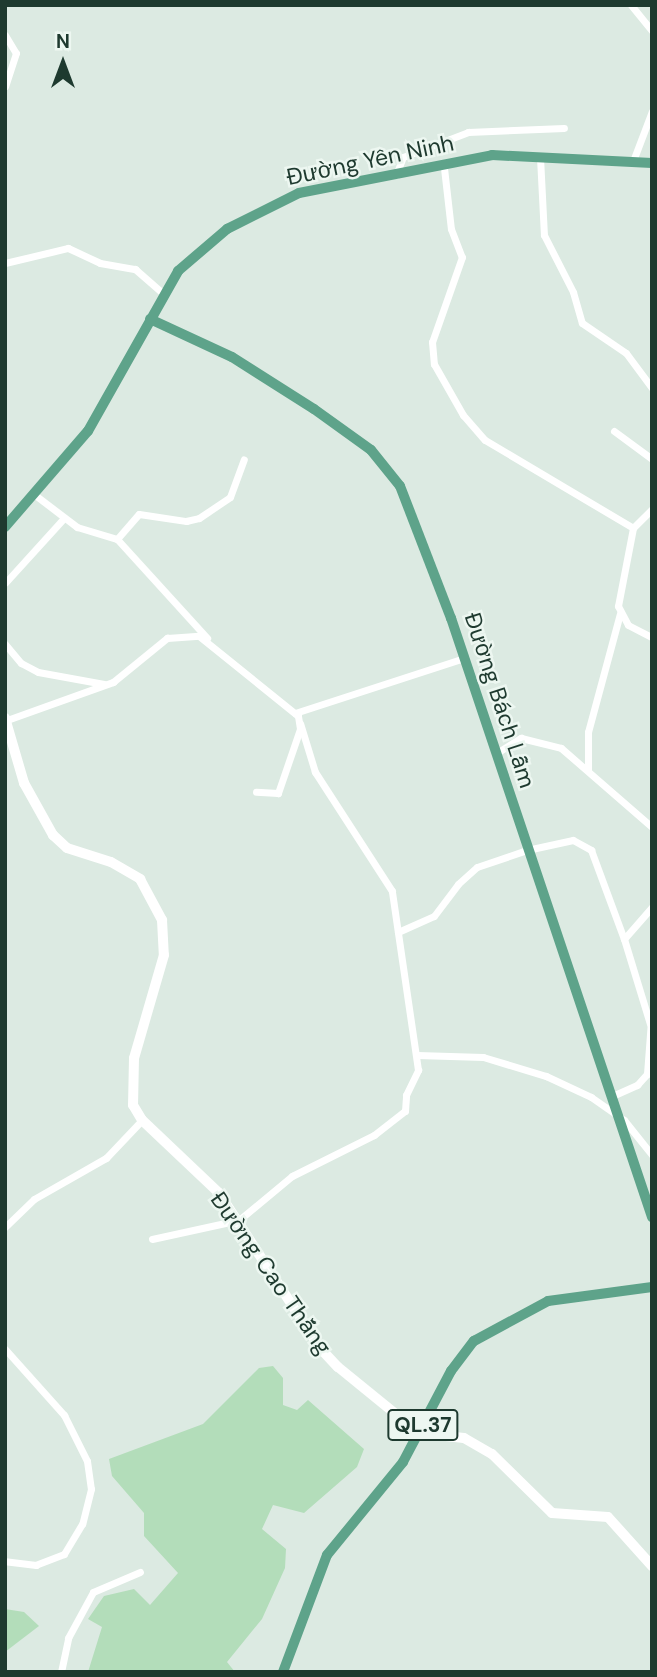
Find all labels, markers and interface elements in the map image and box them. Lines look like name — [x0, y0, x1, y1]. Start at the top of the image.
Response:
north arrow — [28, 28, 98, 98]
text: N — [56, 29, 70, 54]
street label: Đường Yên Ninh — [284, 129, 456, 191]
street label: Đường Bách Lẫm — [459, 609, 541, 791]
street label: Đường Cao Thắng — [205, 1186, 337, 1360]
road number: QL.37 — [386, 1408, 460, 1442]

